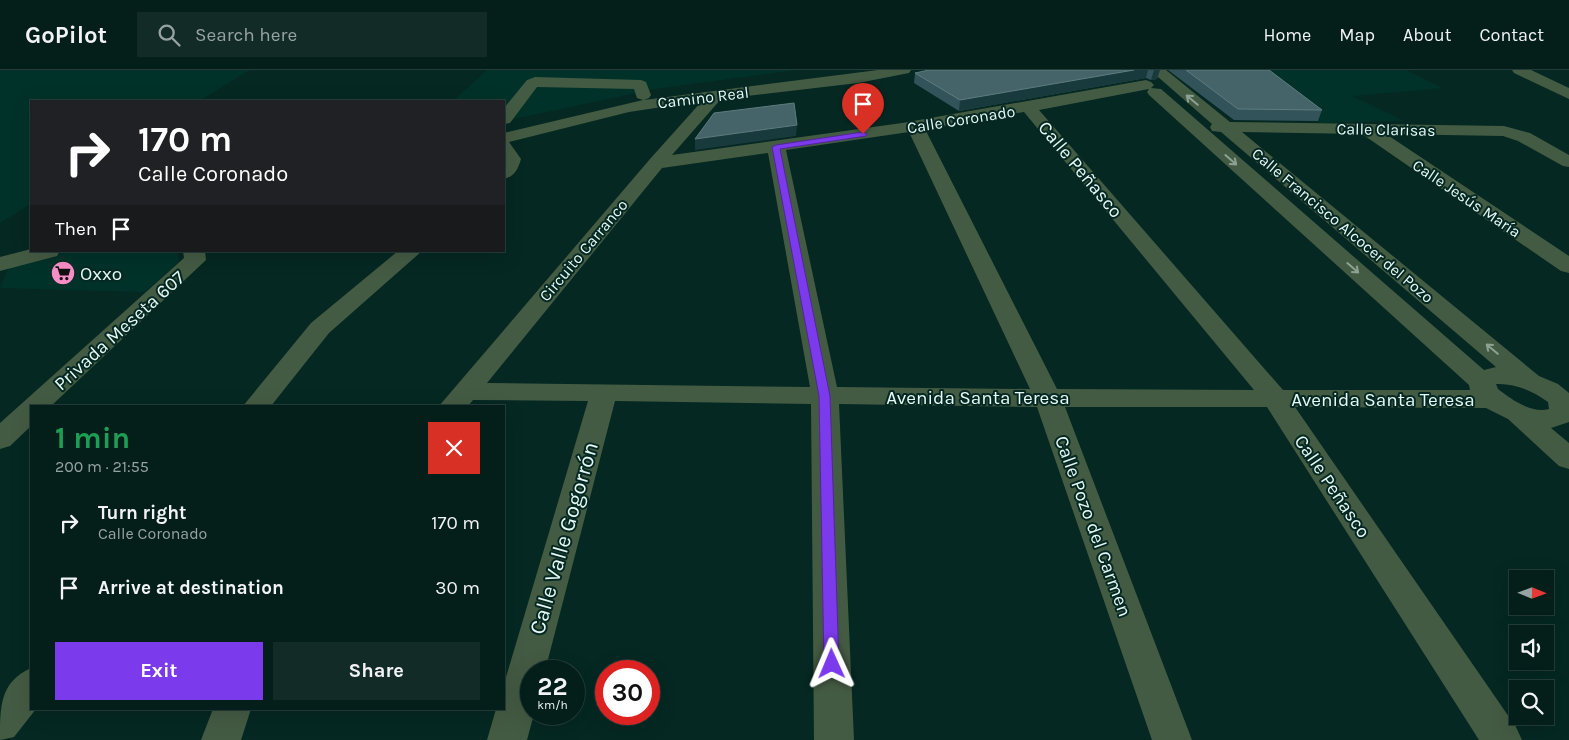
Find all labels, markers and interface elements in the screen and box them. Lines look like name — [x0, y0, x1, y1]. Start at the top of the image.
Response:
search box — [137, 12, 487, 57]
text: GoPilot — [25, 21, 107, 49]
icon: search — [155, 21, 183, 49]
text: Search here — [195, 24, 297, 46]
text: Home — [1263, 24, 1311, 46]
text: Map — [1339, 24, 1375, 46]
text: About — [1403, 24, 1452, 46]
text: Contact — [1480, 24, 1544, 46]
street label: Camino Real — [656, 82, 750, 113]
pin — [842, 83, 884, 134]
icon: arrive — [849, 90, 877, 118]
one-way arrow — [1186, 94, 1199, 105]
street label: Calle Coronado — [906, 102, 1017, 137]
street label: Calle Peñasco — [1033, 117, 1127, 222]
text: 170 m — [138, 119, 232, 160]
street label: Calle Clarisas — [1336, 119, 1436, 140]
icon: right — [55, 120, 120, 185]
street label: Calle Francisco Alcocer del Pozo — [1248, 144, 1437, 307]
one-way arrow — [1225, 154, 1238, 166]
street label: Calle Jesús María — [1409, 155, 1524, 242]
text: Calle Coronado — [138, 161, 288, 187]
street label: Circuito Carranco — [535, 195, 632, 305]
icon: arrive — [107, 215, 135, 243]
text: Then — [55, 218, 97, 240]
supermarket icon: Oxxo — [50, 260, 76, 286]
one-way arrow — [1346, 262, 1359, 273]
place label: Oxxo — [80, 263, 122, 285]
street label: Privada Meseta 607 — [50, 266, 190, 395]
one-way arrow — [1486, 344, 1499, 355]
street label: Avenida Santa Teresa — [886, 387, 1070, 409]
street label: Avenida Santa Teresa — [1291, 389, 1475, 411]
text: 1 min — [55, 420, 130, 456]
button: close — [428, 422, 480, 474]
street label: Calle Peñasco — [1290, 431, 1375, 542]
street label: Calle Pozo del Carmen — [1050, 433, 1136, 620]
street label: Calle Valle Gogorrón — [524, 439, 604, 637]
text: 200 m · 21:55 — [55, 457, 149, 476]
text: Turn right — [98, 502, 187, 524]
icon: right — [55, 509, 83, 537]
text: 170 m — [431, 512, 480, 534]
text: Calle Coronado — [98, 524, 207, 543]
north arrow — [1509, 570, 1554, 615]
map controls — [1509, 570, 1554, 725]
icon: arrive — [55, 574, 83, 602]
text: Arrive at destination — [98, 577, 284, 599]
text: 30 m — [435, 577, 480, 599]
button: sound — [1509, 625, 1554, 670]
position arrow — [805, 637, 857, 689]
button: Exit — [55, 642, 263, 700]
button: Share — [273, 642, 480, 700]
speed limit sign: 30 — [595, 660, 660, 725]
text: 22 — [537, 672, 568, 701]
button: search — [1509, 680, 1554, 725]
text: km/h — [537, 698, 568, 712]

